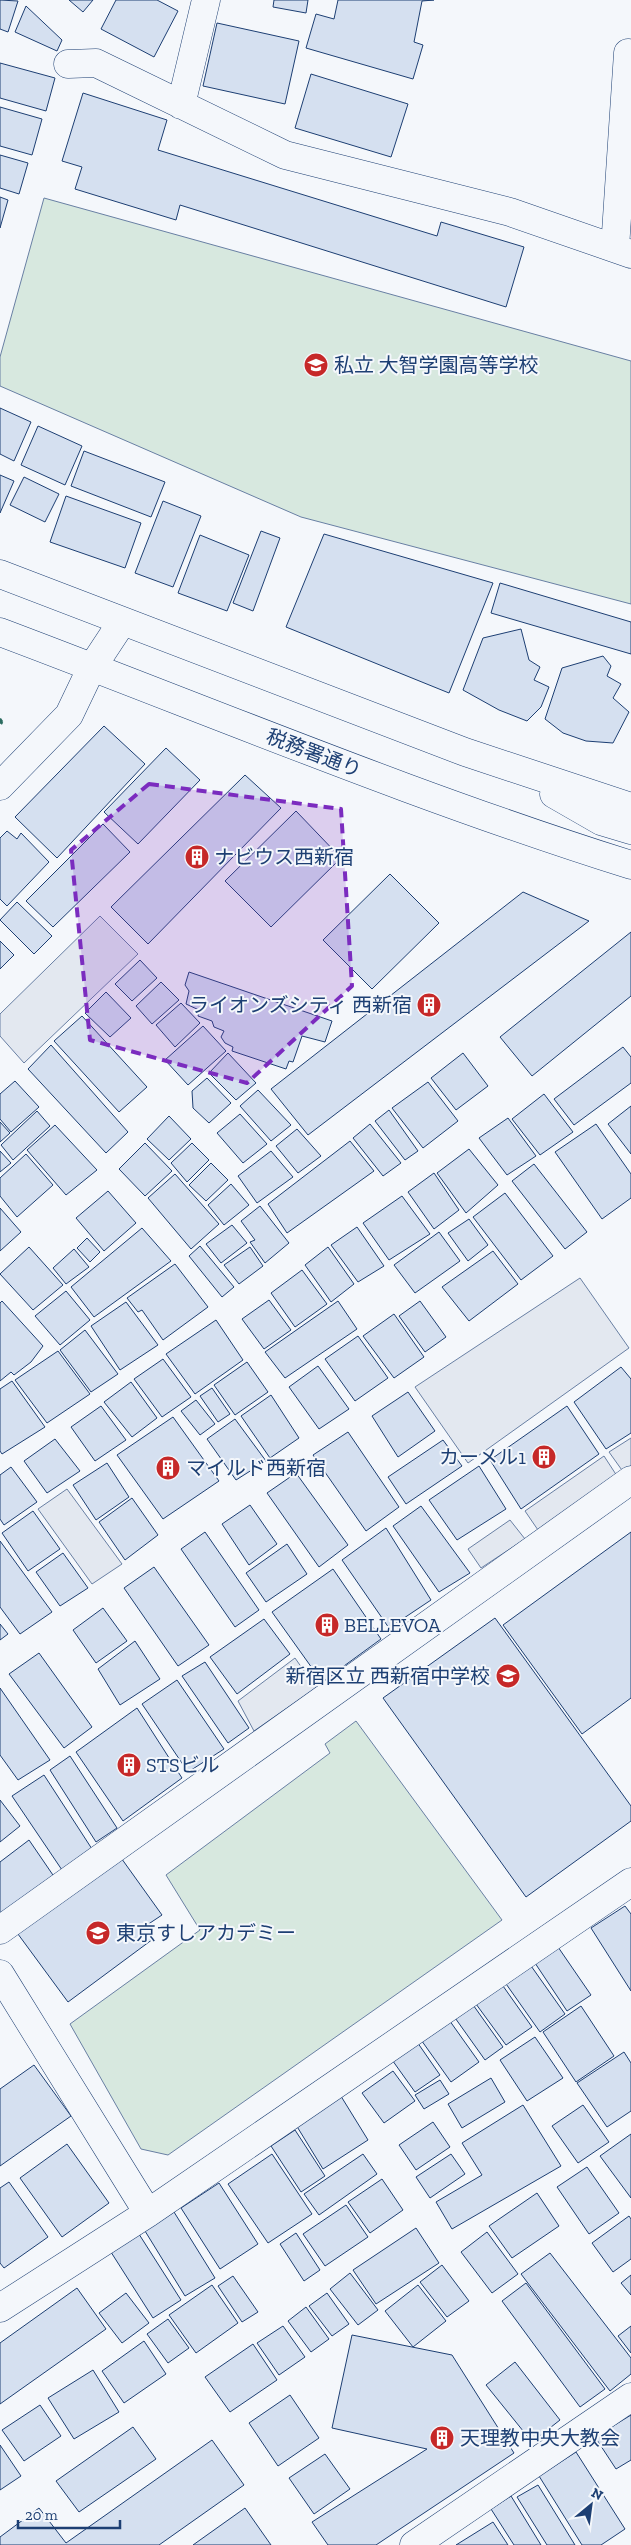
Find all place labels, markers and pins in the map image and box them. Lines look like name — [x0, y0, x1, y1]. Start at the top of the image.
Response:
school or university icon: 私立 大智学園高等学校 — [303, 352, 329, 378]
place label: 私立 大智学園高等学校 — [334, 353, 539, 377]
building icon: ナビウス西新宿 — [184, 844, 210, 870]
place label: ナビウス西新宿 — [214, 845, 354, 869]
building icon: ライオンズシティ 西新宿 — [416, 992, 442, 1018]
place label: ライオンズシティ 西新宿 — [189, 993, 412, 1017]
building icon: カーメル1 — [531, 1444, 557, 1470]
place label: カーメル1 — [439, 1445, 526, 1469]
building icon: マイルド西新宿 — [155, 1455, 181, 1481]
place label: マイルド西新宿 — [186, 1456, 326, 1480]
building icon: BELLEVOA — [314, 1612, 340, 1638]
place label: BELLEVOA — [344, 1613, 442, 1637]
school or university icon: 新宿区立 西新宿中学校 — [495, 1663, 521, 1689]
place label: 新宿区立 西新宿中学校 — [285, 1664, 490, 1688]
building icon: STSビル — [116, 1752, 142, 1778]
place label: STSビル — [146, 1753, 220, 1777]
school or university icon: 東京すしアカデミー — [85, 1920, 111, 1946]
place label: 東京すしアカデミー — [116, 1921, 296, 1945]
building icon: 天理教中央大教会 — [429, 2425, 455, 2451]
place label: 天理教中央大教会 — [460, 2426, 620, 2450]

